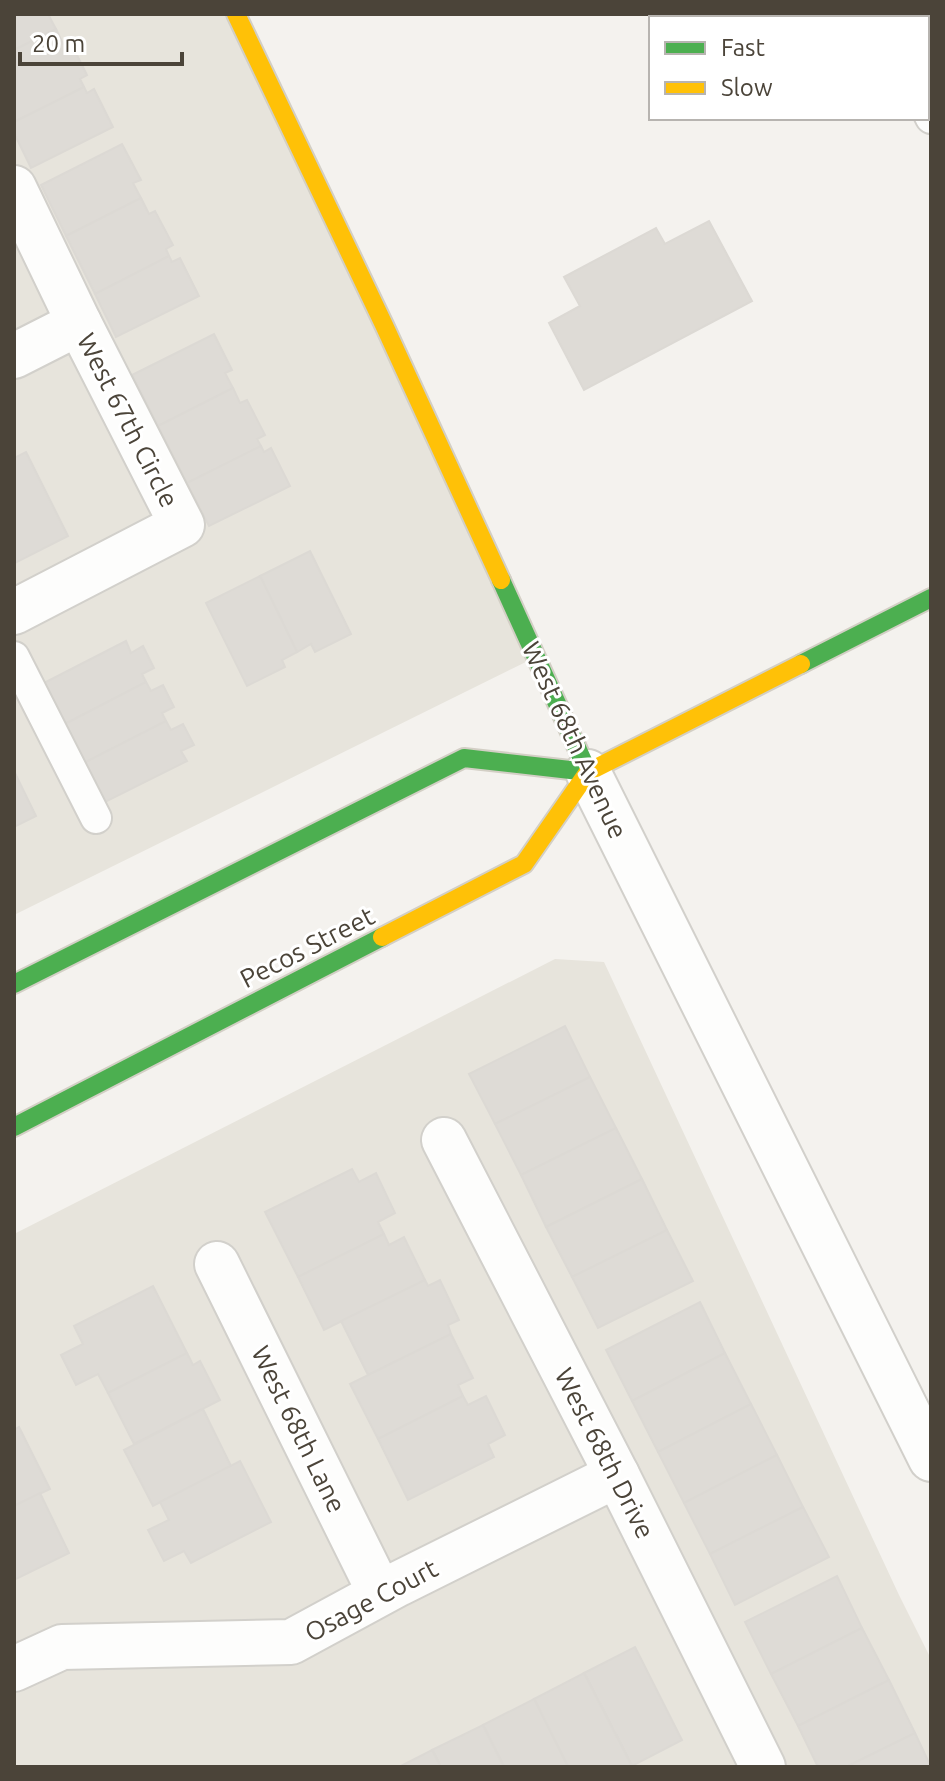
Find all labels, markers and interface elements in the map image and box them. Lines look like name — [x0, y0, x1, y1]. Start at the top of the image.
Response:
scale bar — [20, 16, 182, 66]
legend — [649, 16, 929, 120]
text: 20 m — [32, 30, 85, 57]
text: Fast — [721, 34, 765, 61]
text: Slow — [721, 74, 773, 101]
street label: West 67th Circle — [72, 328, 184, 512]
street label: West 68th Avenue — [517, 637, 633, 843]
street label: Pecos Street — [235, 901, 379, 993]
street label: West 68th Lane — [246, 1341, 352, 1517]
street label: West 68th Drive — [550, 1363, 660, 1543]
street label: Osage Court — [300, 1553, 442, 1647]

